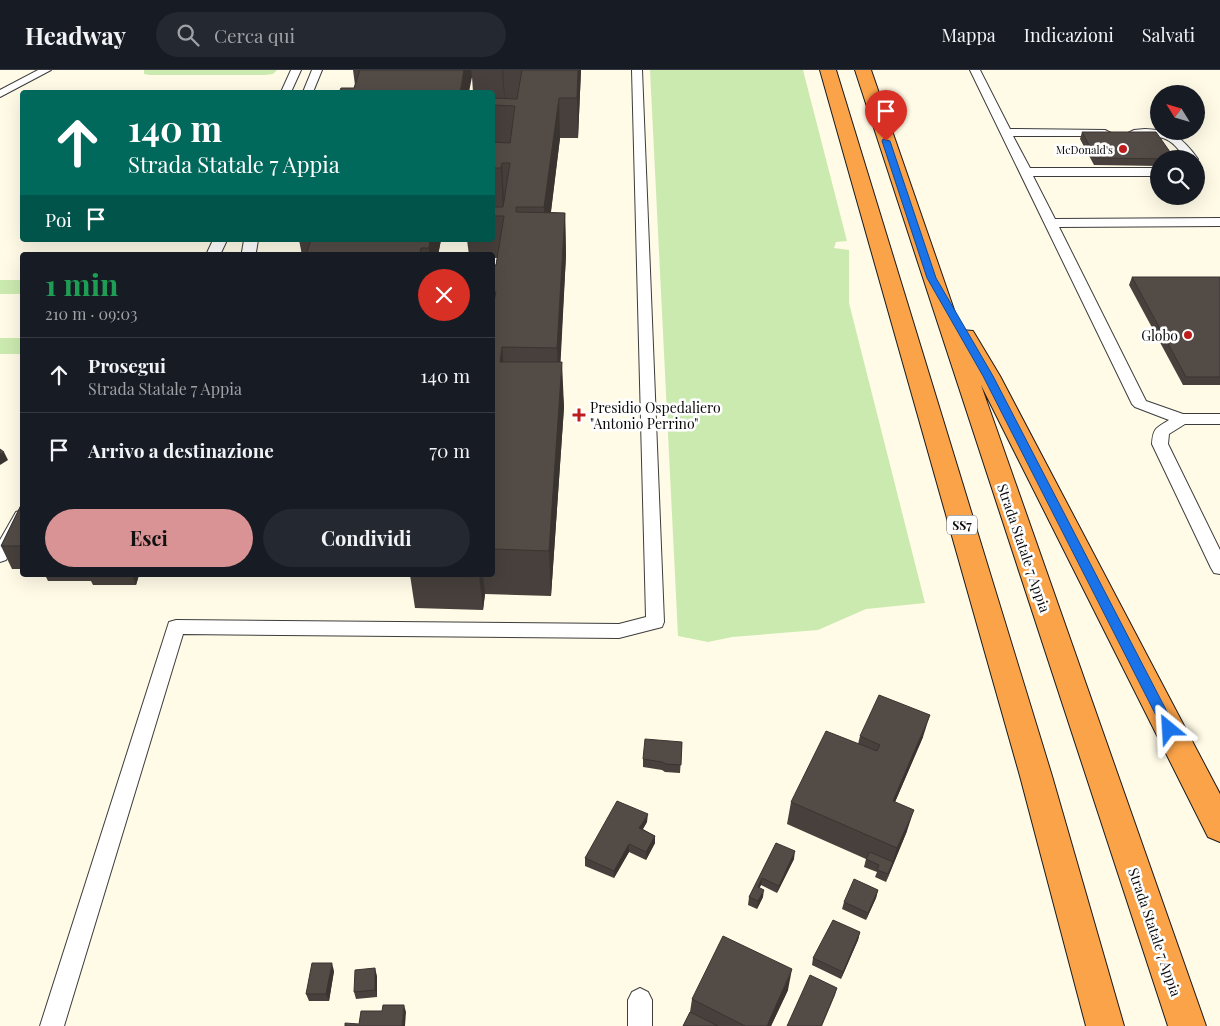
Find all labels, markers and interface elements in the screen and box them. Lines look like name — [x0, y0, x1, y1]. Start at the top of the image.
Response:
search box — [156, 12, 506, 57]
text: Headway — [25, 19, 126, 51]
icon: search — [174, 21, 202, 49]
text: Cerca qui — [214, 22, 295, 48]
text: Mappa — [941, 23, 996, 47]
text: Indicazioni — [1024, 23, 1114, 47]
text: Salvati — [1142, 23, 1195, 47]
north arrow — [1150, 85, 1205, 140]
map controls — [1150, 85, 1205, 205]
pin — [865, 90, 907, 141]
icon: arrive — [872, 97, 900, 125]
text: 140 m — [128, 104, 222, 151]
icon: ahead — [45, 110, 110, 175]
place label: McDonald's — [1056, 142, 1113, 157]
marker: McDonald's — [1117, 143, 1129, 155]
text: Strada Statale 7 Appia — [128, 149, 340, 179]
button: search — [1150, 150, 1205, 205]
icon: arrive — [82, 205, 110, 233]
text: Poi — [45, 206, 72, 232]
text: 1 min — [45, 264, 119, 304]
button: close — [418, 269, 470, 321]
text: 210 m · 09:03 — [45, 303, 137, 324]
place label: Globo — [1141, 326, 1178, 345]
marker: Globo — [1182, 329, 1194, 341]
text: Prosegui — [88, 352, 166, 378]
icon: ahead — [45, 361, 73, 389]
text: 140 m — [421, 362, 470, 388]
text: Strada Statale 7 Appia — [88, 378, 242, 399]
place label: Presidio Ospedaliero "Antonio Perrino" — [590, 398, 721, 433]
marker: Presidio Ospedaliero "Antonio Perrino" — [572, 408, 586, 422]
icon: arrive — [45, 436, 73, 464]
text: Arrivo a destinazione — [88, 437, 274, 463]
text: 70 m — [429, 437, 470, 463]
street label: Strada Statale 7 Appia — [993, 481, 1055, 615]
button: Esci — [45, 509, 253, 567]
button: Condividi — [263, 509, 470, 567]
road number: SS7 — [947, 516, 977, 534]
position arrow — [1142, 702, 1194, 754]
street label: Strada Statale 7 Appia — [1124, 865, 1186, 999]

